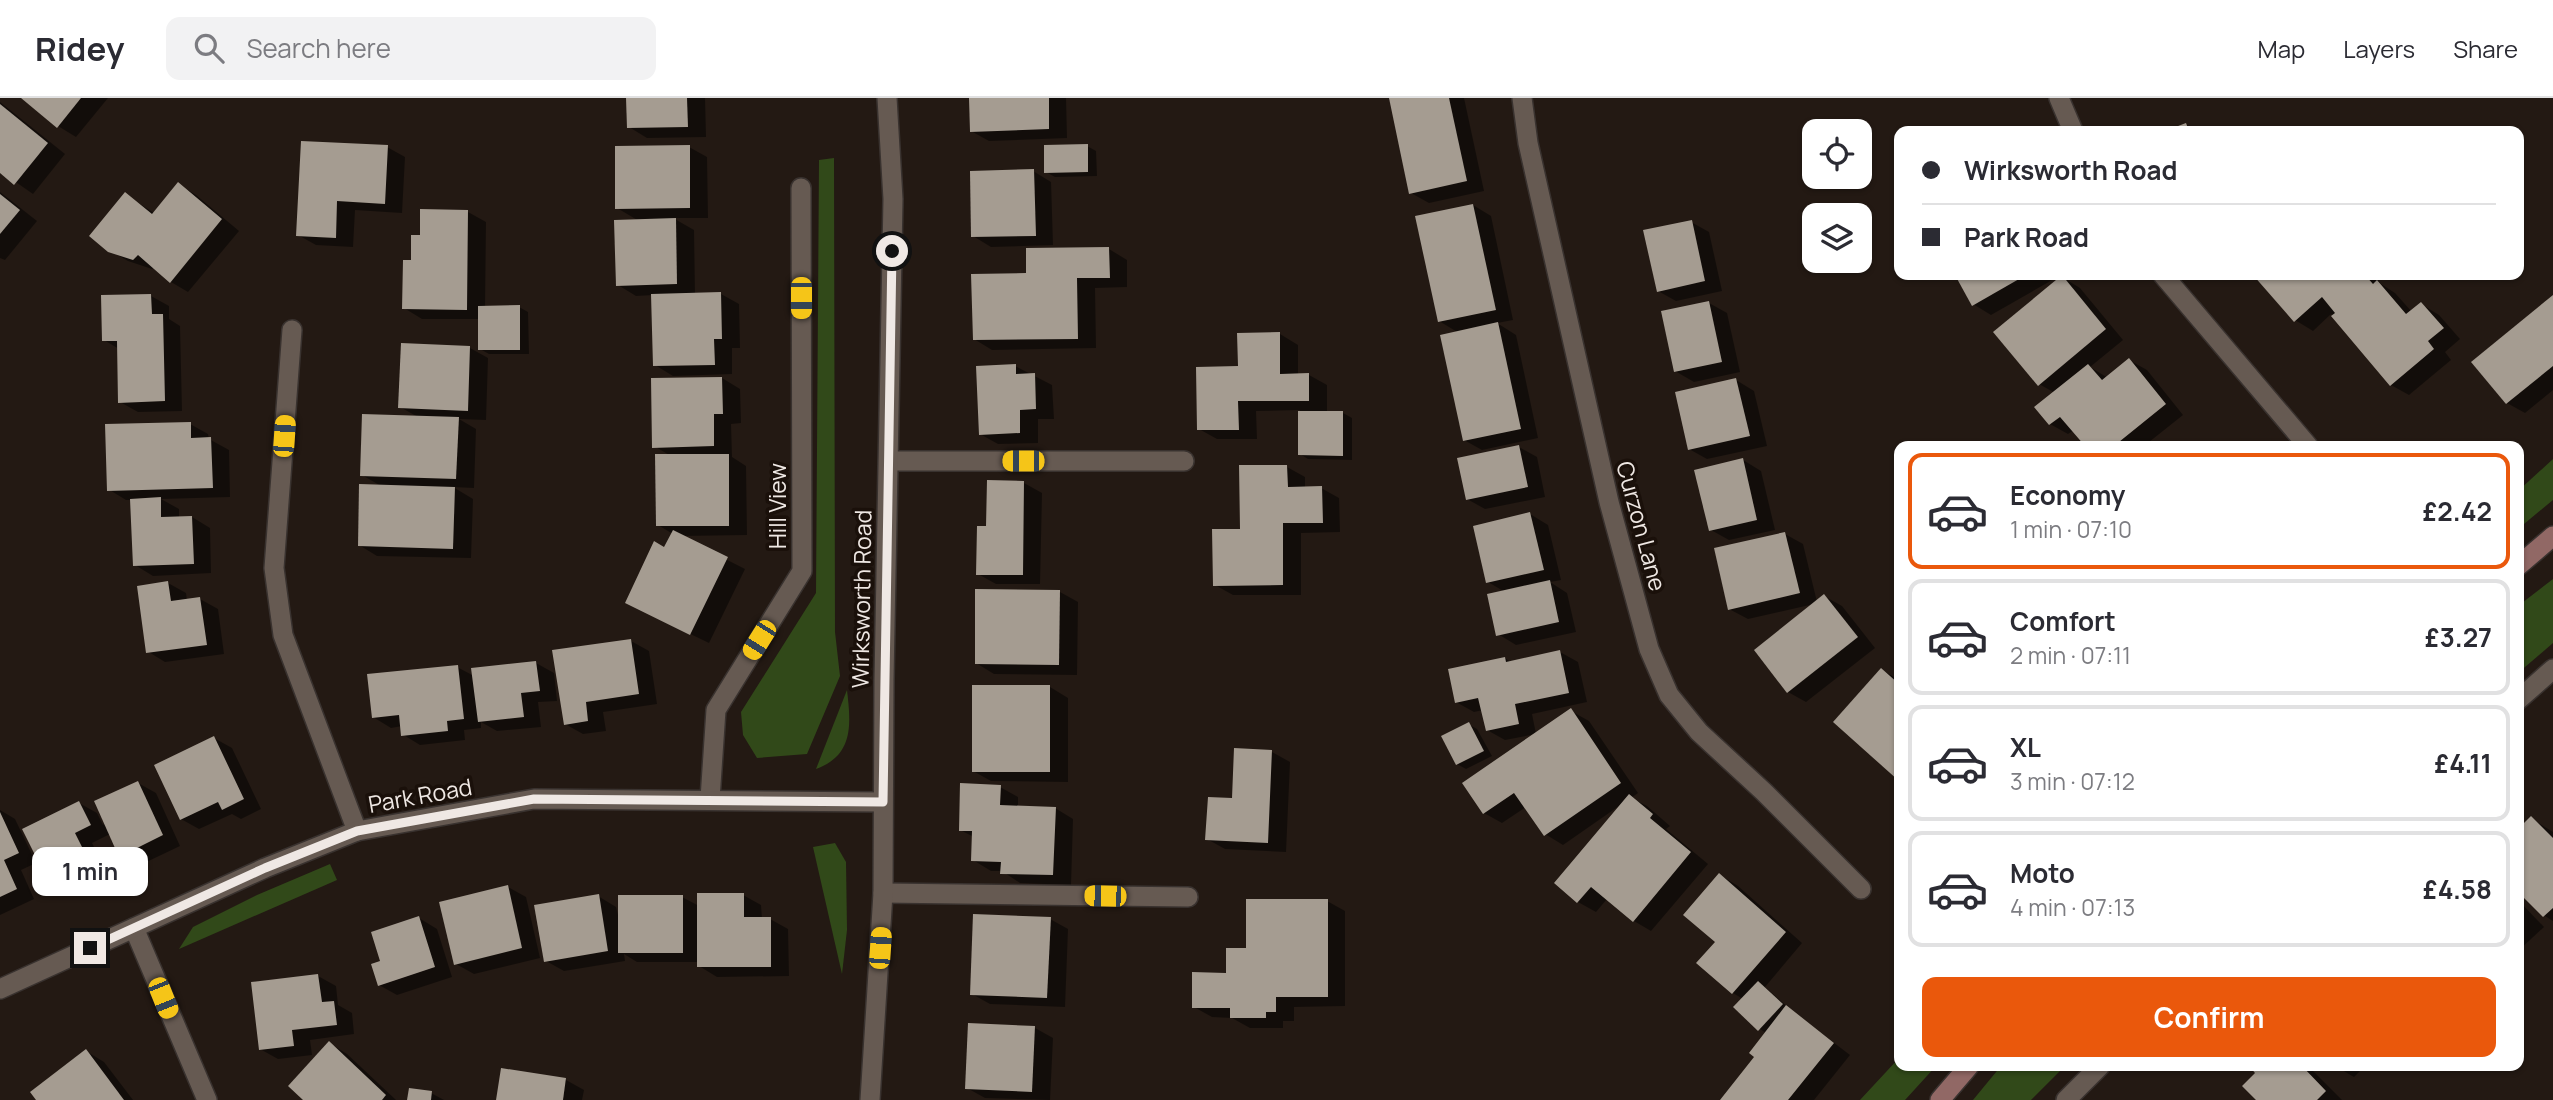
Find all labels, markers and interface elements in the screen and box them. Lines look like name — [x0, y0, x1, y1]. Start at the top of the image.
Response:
search box — [166, 17, 656, 80]
text: Ridey — [35, 26, 124, 71]
icon: search — [190, 29, 228, 67]
text: Search here — [246, 30, 391, 66]
text: Map — [2258, 32, 2305, 65]
text: Layers — [2343, 32, 2415, 65]
text: Share — [2453, 32, 2518, 65]
map controls — [1802, 119, 1872, 273]
button: locate — [1802, 119, 1872, 189]
text: Wirksworth Road — [1964, 152, 2178, 188]
button: layers — [1802, 203, 1872, 273]
text: Park Road — [1964, 219, 2089, 255]
route start — [876, 235, 908, 267]
car — [791, 277, 812, 319]
car — [273, 414, 296, 458]
car — [1003, 451, 1045, 472]
street label: Curzon Lane — [1609, 458, 1675, 594]
street label: Hill View — [761, 463, 793, 549]
text: Economy — [2010, 477, 2125, 513]
icon: car — [1926, 480, 1989, 543]
text: £2.42 — [2422, 493, 2492, 529]
street label: Wirksworth Road — [843, 509, 879, 689]
text: 1 min · 07:10 — [2010, 513, 2132, 545]
text: Comfort — [2010, 603, 2116, 639]
icon: car — [1926, 606, 1989, 669]
car — [739, 617, 780, 663]
text: £3.27 — [2425, 619, 2492, 655]
text: 2 min · 07:11 — [2010, 639, 2131, 671]
text: XL — [2010, 729, 2041, 765]
icon: car — [1926, 732, 1989, 795]
text: £4.11 — [2434, 745, 2492, 781]
text: 3 min · 07:12 — [2010, 765, 2135, 797]
street label: Park Road — [366, 770, 474, 820]
callout: 1 min — [32, 846, 148, 896]
text: 1 min — [62, 855, 118, 887]
text: Moto — [2010, 855, 2075, 891]
icon: car — [1926, 858, 1989, 921]
text: £4.58 — [2423, 871, 2492, 907]
car — [1084, 885, 1127, 907]
text: 4 min · 07:13 — [2010, 891, 2135, 923]
car — [869, 926, 892, 970]
route end — [74, 932, 106, 964]
car — [146, 975, 181, 1021]
button: Confirm — [1922, 977, 2496, 1057]

